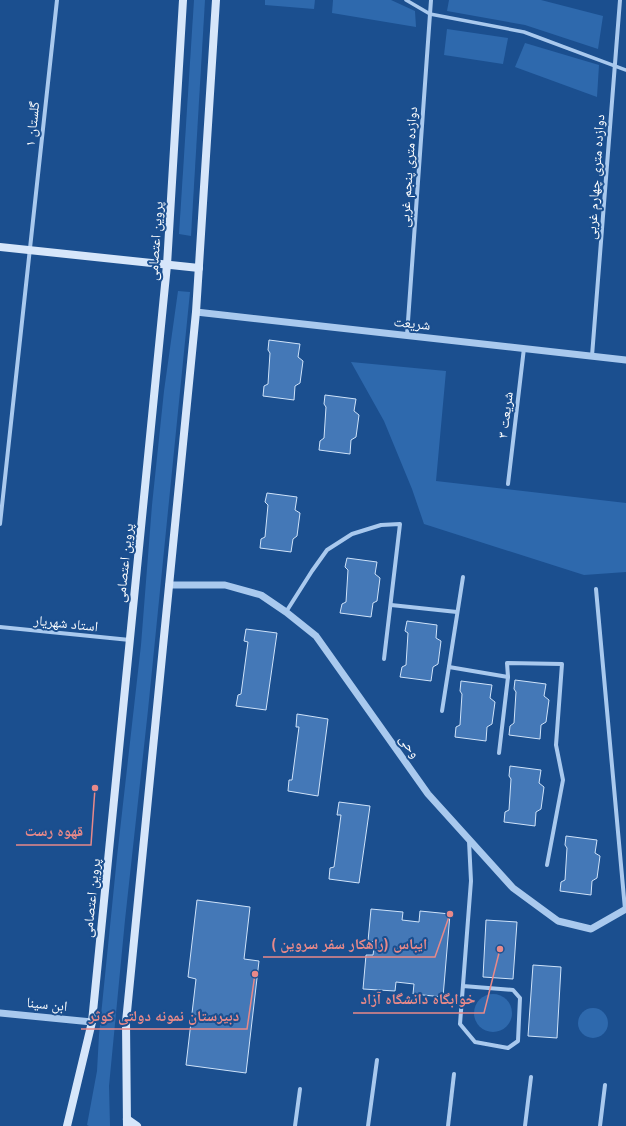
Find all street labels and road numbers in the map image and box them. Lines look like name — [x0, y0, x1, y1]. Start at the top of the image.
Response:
street label: گلستان ۱ — [21, 100, 43, 147]
street label: دوازده متری پنجم غربی — [395, 106, 422, 228]
street label: دوازده متری چهارم غربی — [582, 114, 609, 240]
street label: پروین اعتصامی — [143, 201, 167, 281]
street label: شریعت — [393, 312, 431, 334]
street label: شریعت ۳ — [493, 391, 517, 439]
street label: پروین اعتصامی — [111, 522, 137, 604]
street label: استاد شهریار — [32, 611, 99, 635]
street label: وحی — [395, 731, 425, 761]
street label: پروین اعتصامی — [78, 857, 104, 939]
street label: ابن سینا — [26, 993, 68, 1015]

